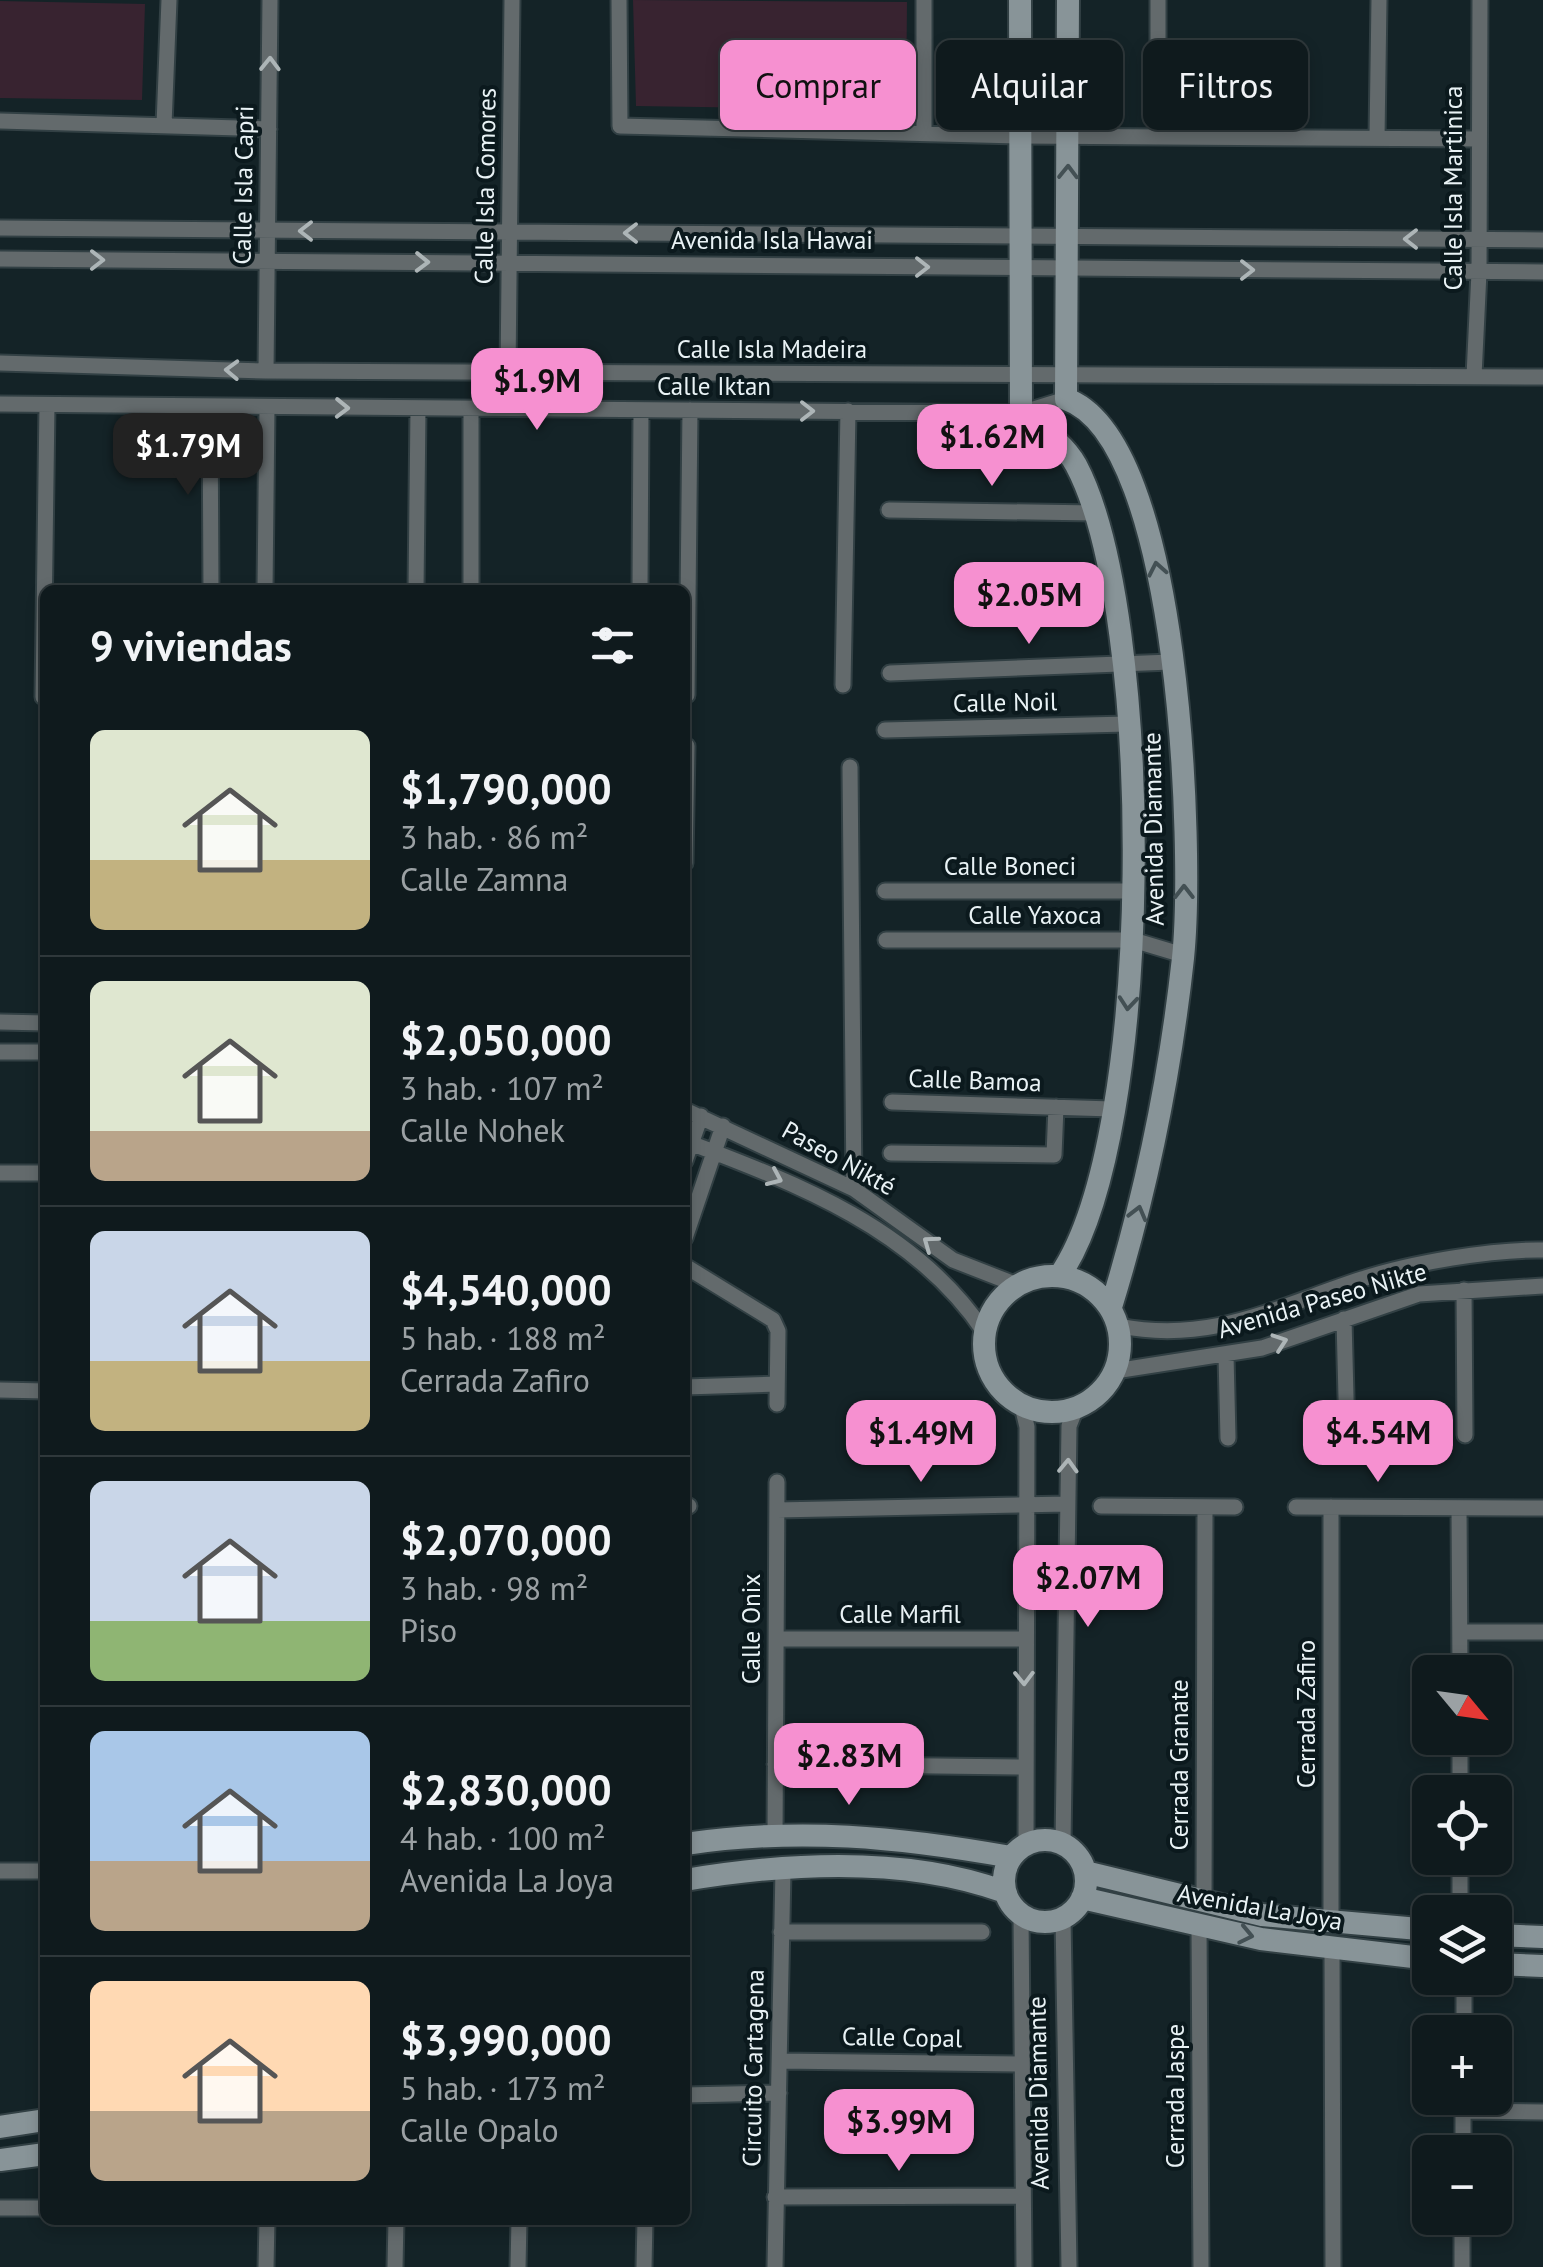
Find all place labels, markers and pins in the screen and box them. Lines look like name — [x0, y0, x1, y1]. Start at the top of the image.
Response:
pin: $1.9M — [467, 348, 607, 433]
pin: $1.62M — [911, 404, 1073, 489]
pin: $1.79M — [107, 413, 269, 498]
pin: $2.05M — [948, 562, 1110, 647]
pin: $1.49M — [840, 1400, 1002, 1485]
pin: $4.54M — [1297, 1400, 1459, 1485]
pin: $2.07M — [1007, 1545, 1169, 1630]
pin: $2.83M — [768, 1723, 930, 1808]
pin: $3.99M — [818, 2089, 980, 2174]

